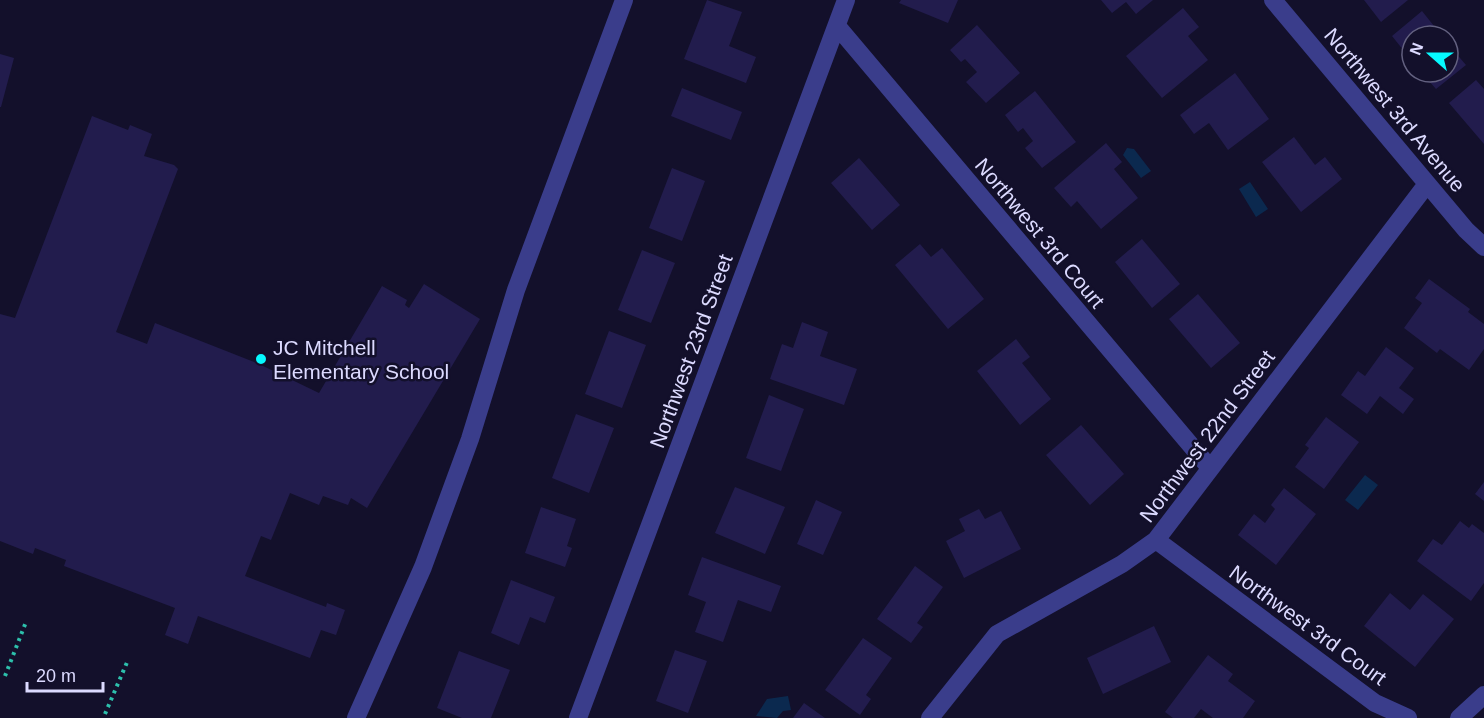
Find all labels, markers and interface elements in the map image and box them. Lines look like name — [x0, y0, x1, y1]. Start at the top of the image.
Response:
street label: Northwest 3rd Avenue — [1319, 22, 1471, 198]
north arrow — [1400, 24, 1460, 84]
street label: Northwest 3rd Court — [971, 154, 1109, 312]
street label: Northwest 23rd Street — [645, 251, 737, 451]
place label: JC Mitchell Elementary School — [273, 336, 449, 383]
street label: Northwest 22nd Street — [1135, 346, 1279, 526]
marker: JC Mitchell Elementary School — [254, 352, 268, 366]
street label: Northwest 3rd Court — [1225, 560, 1391, 690]
scale bar — [27, 655, 104, 693]
text: 20 m — [36, 666, 76, 686]

